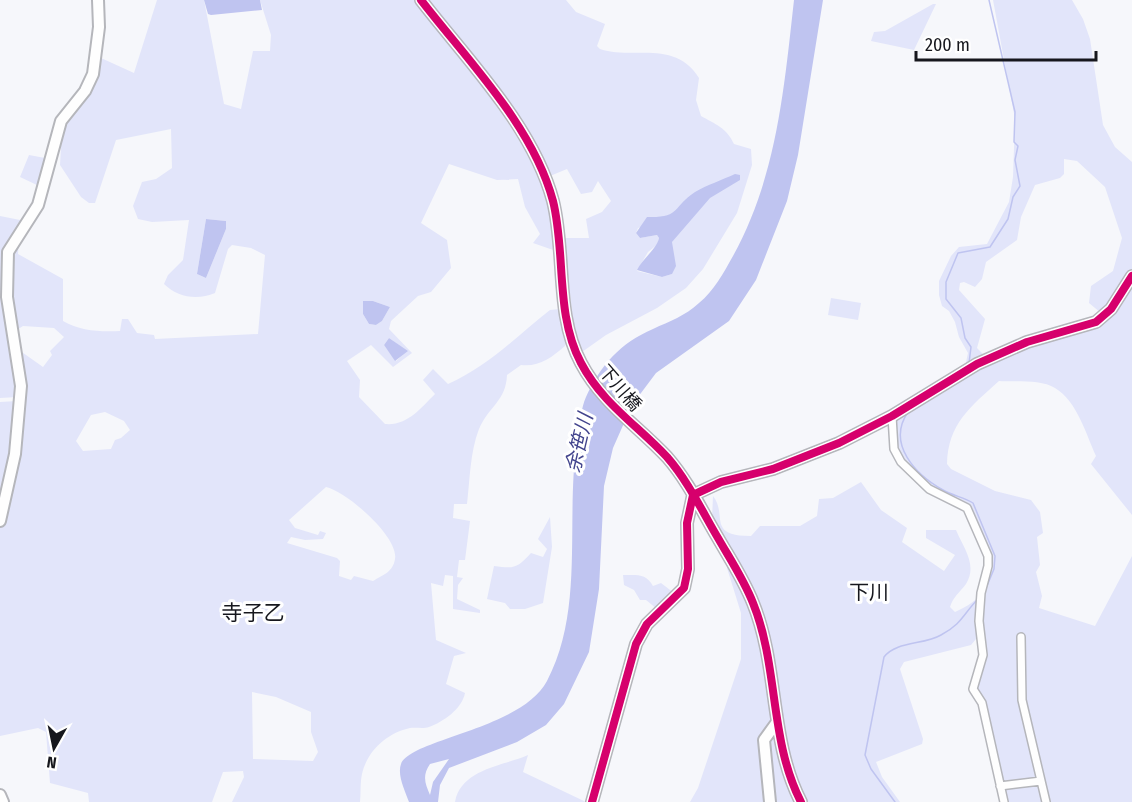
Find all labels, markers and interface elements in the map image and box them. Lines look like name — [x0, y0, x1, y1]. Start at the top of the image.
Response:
scale bar — [916, 24, 1096, 62]
text: 200 m — [925, 34, 970, 56]
street label: 下川橋 — [594, 360, 646, 416]
water label: 余笹川 — [561, 409, 598, 475]
district label: 下川 — [849, 580, 889, 604]
district label: 寺子乙 — [222, 600, 285, 626]
north arrow — [24, 718, 84, 778]
text: N — [46, 752, 58, 772]

